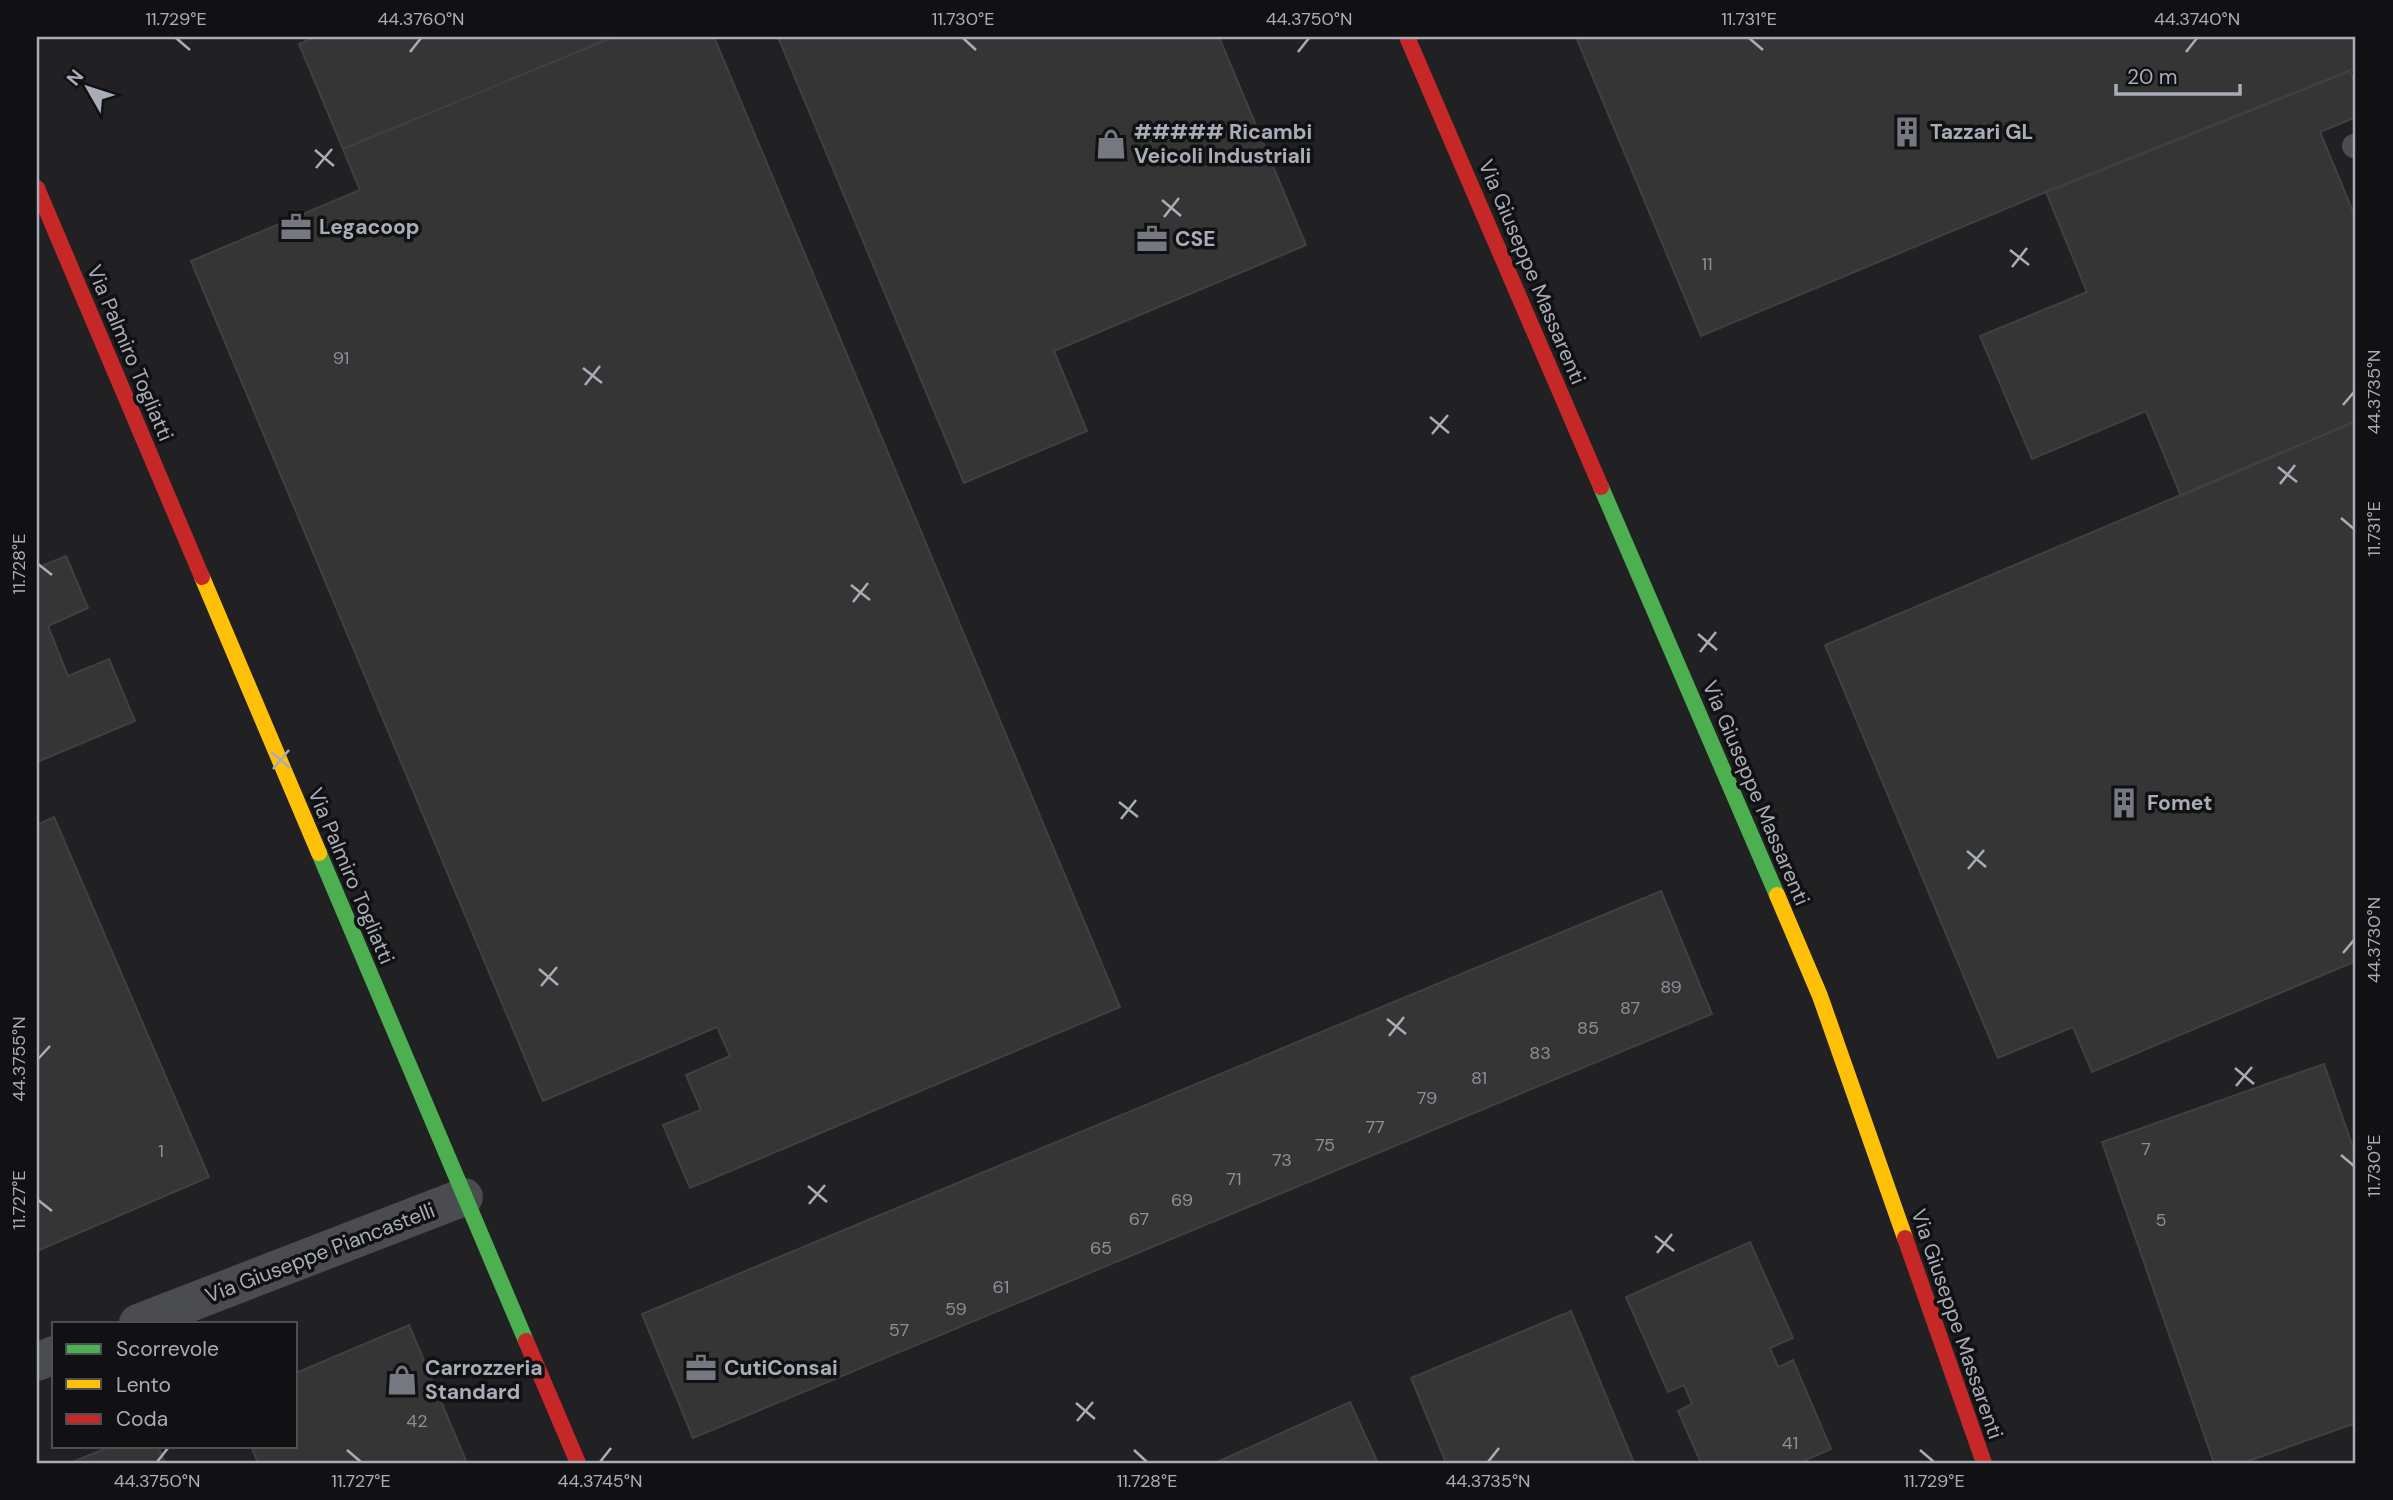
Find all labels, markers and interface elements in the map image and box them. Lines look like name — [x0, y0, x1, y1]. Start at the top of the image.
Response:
text: 11.729°E — [145, 7, 207, 31]
text: 44.3760°N — [377, 7, 465, 31]
text: 11.730°E — [932, 7, 994, 31]
text: 44.3750°N — [1266, 7, 1352, 31]
text: 11.731°E — [1721, 7, 1777, 31]
text: 44.3740°N — [2154, 7, 2240, 31]
north arrow — [52, 52, 122, 122]
scale bar — [2116, 52, 2241, 96]
text: 20 m — [2127, 63, 2178, 91]
text: N — [61, 64, 89, 91]
building icon: Tazzari GL — [1890, 115, 1924, 149]
place label: ##### Ricambi Veicoli Industriali — [1134, 118, 1312, 170]
place label: Tazzari GL — [1930, 118, 2033, 146]
shop icon: ##### Ricambi Veicoli Industriali — [1094, 127, 1128, 161]
street label: Via Giuseppe Massarenti — [1472, 155, 1592, 389]
office icon: Legacoop — [279, 210, 313, 244]
place label: Legacoop — [319, 213, 420, 241]
office icon: CSE — [1135, 222, 1169, 256]
place label: CSE — [1175, 225, 1215, 253]
house number: 11 — [1701, 252, 1713, 276]
street label: Via Palmiro Togliatti — [80, 261, 180, 445]
house number: 91 — [333, 346, 349, 370]
text: 44.3735°N — [2362, 349, 2386, 435]
text: 11.731°E — [2362, 501, 2386, 557]
text: 11.728°E — [7, 534, 31, 594]
street label: Via Giuseppe Massarenti — [1696, 676, 1816, 910]
street label: Via Palmiro Togliatti — [301, 784, 401, 968]
building icon: Fomet — [2107, 786, 2141, 820]
place label: Fomet — [2147, 789, 2212, 817]
text: 44.3730°N — [2362, 897, 2386, 983]
house number: 89 — [1660, 975, 1682, 999]
house number: 87 — [1620, 996, 1640, 1020]
text: 44.3755°N — [7, 1016, 31, 1102]
house number: 85 — [1577, 1016, 1599, 1040]
house number: 83 — [1529, 1041, 1551, 1065]
house number: 81 — [1471, 1066, 1487, 1090]
house number: 79 — [1417, 1086, 1437, 1110]
house number: 77 — [1365, 1115, 1385, 1139]
house number: 75 — [1315, 1133, 1335, 1157]
text: 11.730°E — [2362, 1135, 2386, 1197]
house number: 7 — [2141, 1137, 2151, 1161]
house number: 1 — [158, 1139, 164, 1163]
house number: 73 — [1272, 1148, 1292, 1172]
house number: 71 — [1226, 1167, 1242, 1191]
text: 11.727°E — [7, 1170, 31, 1230]
house number: 69 — [1171, 1188, 1193, 1212]
street label: Via Giuseppe Piancastelli — [201, 1196, 439, 1310]
street label: Via Giuseppe Massarenti — [1904, 1205, 2010, 1443]
house number: 67 — [1129, 1207, 1149, 1231]
house number: 5 — [2156, 1208, 2166, 1232]
house number: 65 — [1090, 1236, 1112, 1260]
house number: 61 — [993, 1275, 1009, 1299]
house number: 59 — [945, 1297, 967, 1321]
house number: 57 — [889, 1318, 909, 1342]
legend — [52, 1322, 298, 1448]
text: Scorrevole — [116, 1335, 219, 1363]
office icon: CutiConsai — [684, 1351, 718, 1385]
place label: Carrozzeria Standard — [425, 1354, 543, 1406]
place label: CutiConsai — [724, 1354, 838, 1382]
shop icon: Carrozzeria Standard — [385, 1363, 419, 1397]
text: Lento — [116, 1371, 171, 1399]
text: Coda — [116, 1405, 168, 1433]
house number: 42 — [406, 1409, 428, 1433]
house number: 41 — [1782, 1431, 1798, 1455]
text: 44.3750°N — [114, 1469, 200, 1493]
text: 11.727°E — [331, 1469, 391, 1493]
text: 44.3745°N — [558, 1469, 642, 1493]
text: 11.728°E — [1117, 1469, 1177, 1493]
text: 44.3735°N — [1445, 1469, 1531, 1493]
text: 11.729°E — [1903, 1469, 1965, 1493]

